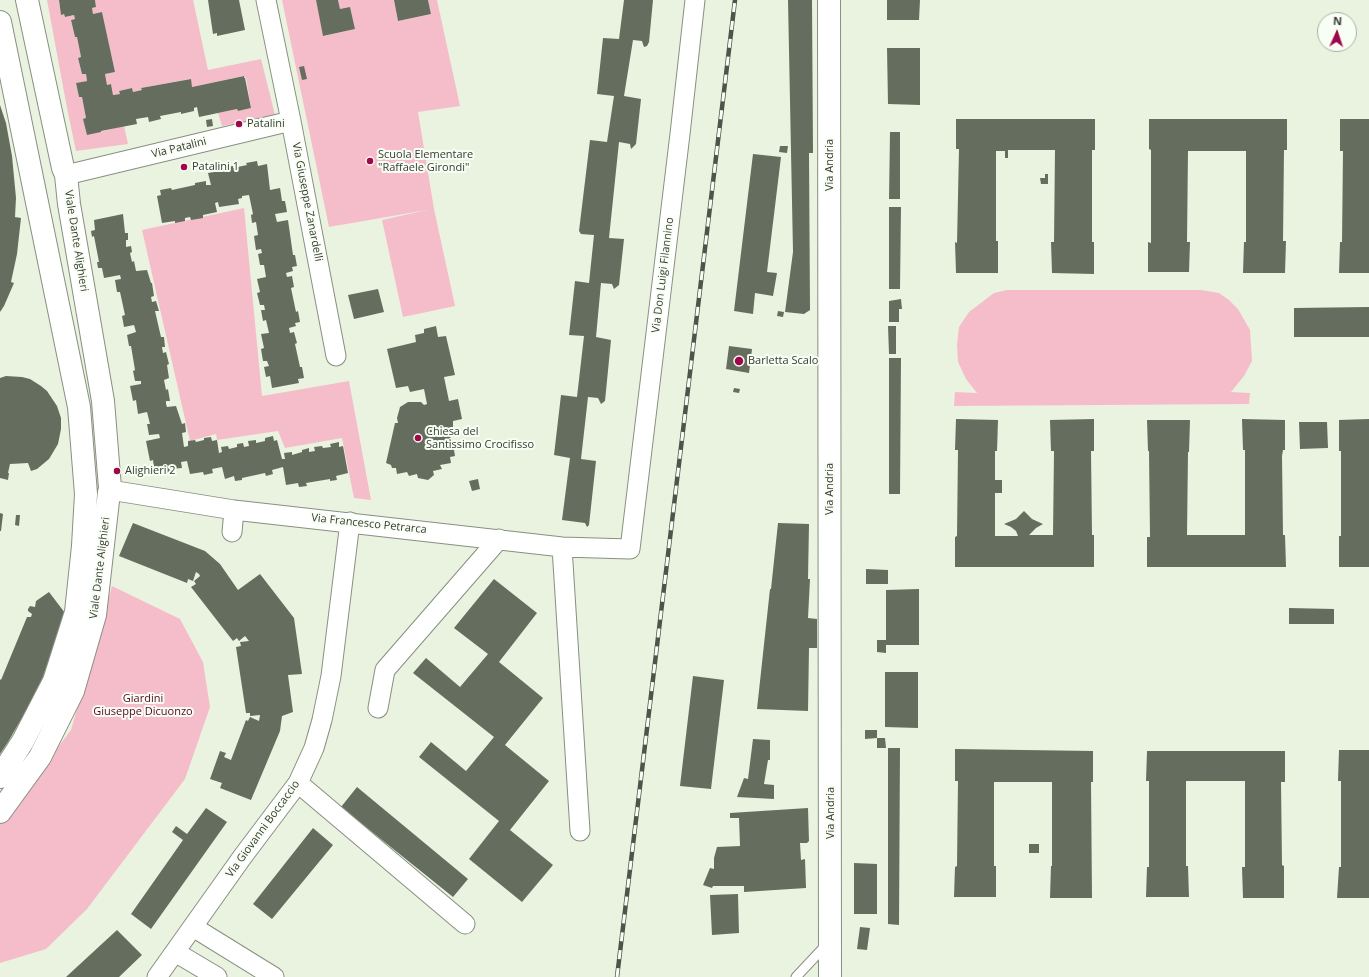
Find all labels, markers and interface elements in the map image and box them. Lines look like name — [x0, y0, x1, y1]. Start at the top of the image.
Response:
north arrow — [1317, 12, 1357, 52]
text: N — [1333, 13, 1342, 28]
place label: Patalini — [247, 117, 285, 131]
marker: Patalini — [234, 119, 244, 129]
street label: Via Patalini — [150, 135, 208, 161]
street label: Via Andria — [823, 139, 837, 191]
street label: Via Giuseppe Zanardelli — [289, 141, 325, 263]
place label: Scuola Elementare "Raffaele Girondi" — [378, 148, 473, 174]
marker: Scuola Elementare "Raffaele Girondi" — [365, 156, 375, 166]
place label: Patalini 1 — [192, 160, 239, 174]
marker: Patalini 1 — [179, 162, 189, 172]
street label: Viale Dante Alighieri — [61, 189, 91, 293]
street label: Via Don Luigi Filannino — [649, 216, 677, 334]
place label: Barletta Scalo — [748, 354, 818, 368]
marker: Barletta Scalo — [733, 355, 745, 367]
place label: Chiesa del Santissimo Crocifisso — [426, 425, 534, 451]
marker: Chiesa del Santissimo Crocifisso — [413, 433, 423, 443]
street label: Via Andria — [823, 463, 837, 515]
place label: Alighieri 2 — [125, 464, 176, 478]
marker: Alighieri 2 — [112, 466, 122, 476]
street label: Via Francesco Petrarca — [311, 511, 427, 537]
street label: Viale Dante Alighieri — [87, 516, 113, 620]
park label: Giardini Giuseppe Dicuonzo — [93, 692, 193, 718]
street label: Via Giovanni Boccaccio — [223, 778, 303, 880]
street label: Via Andria — [824, 787, 838, 839]

